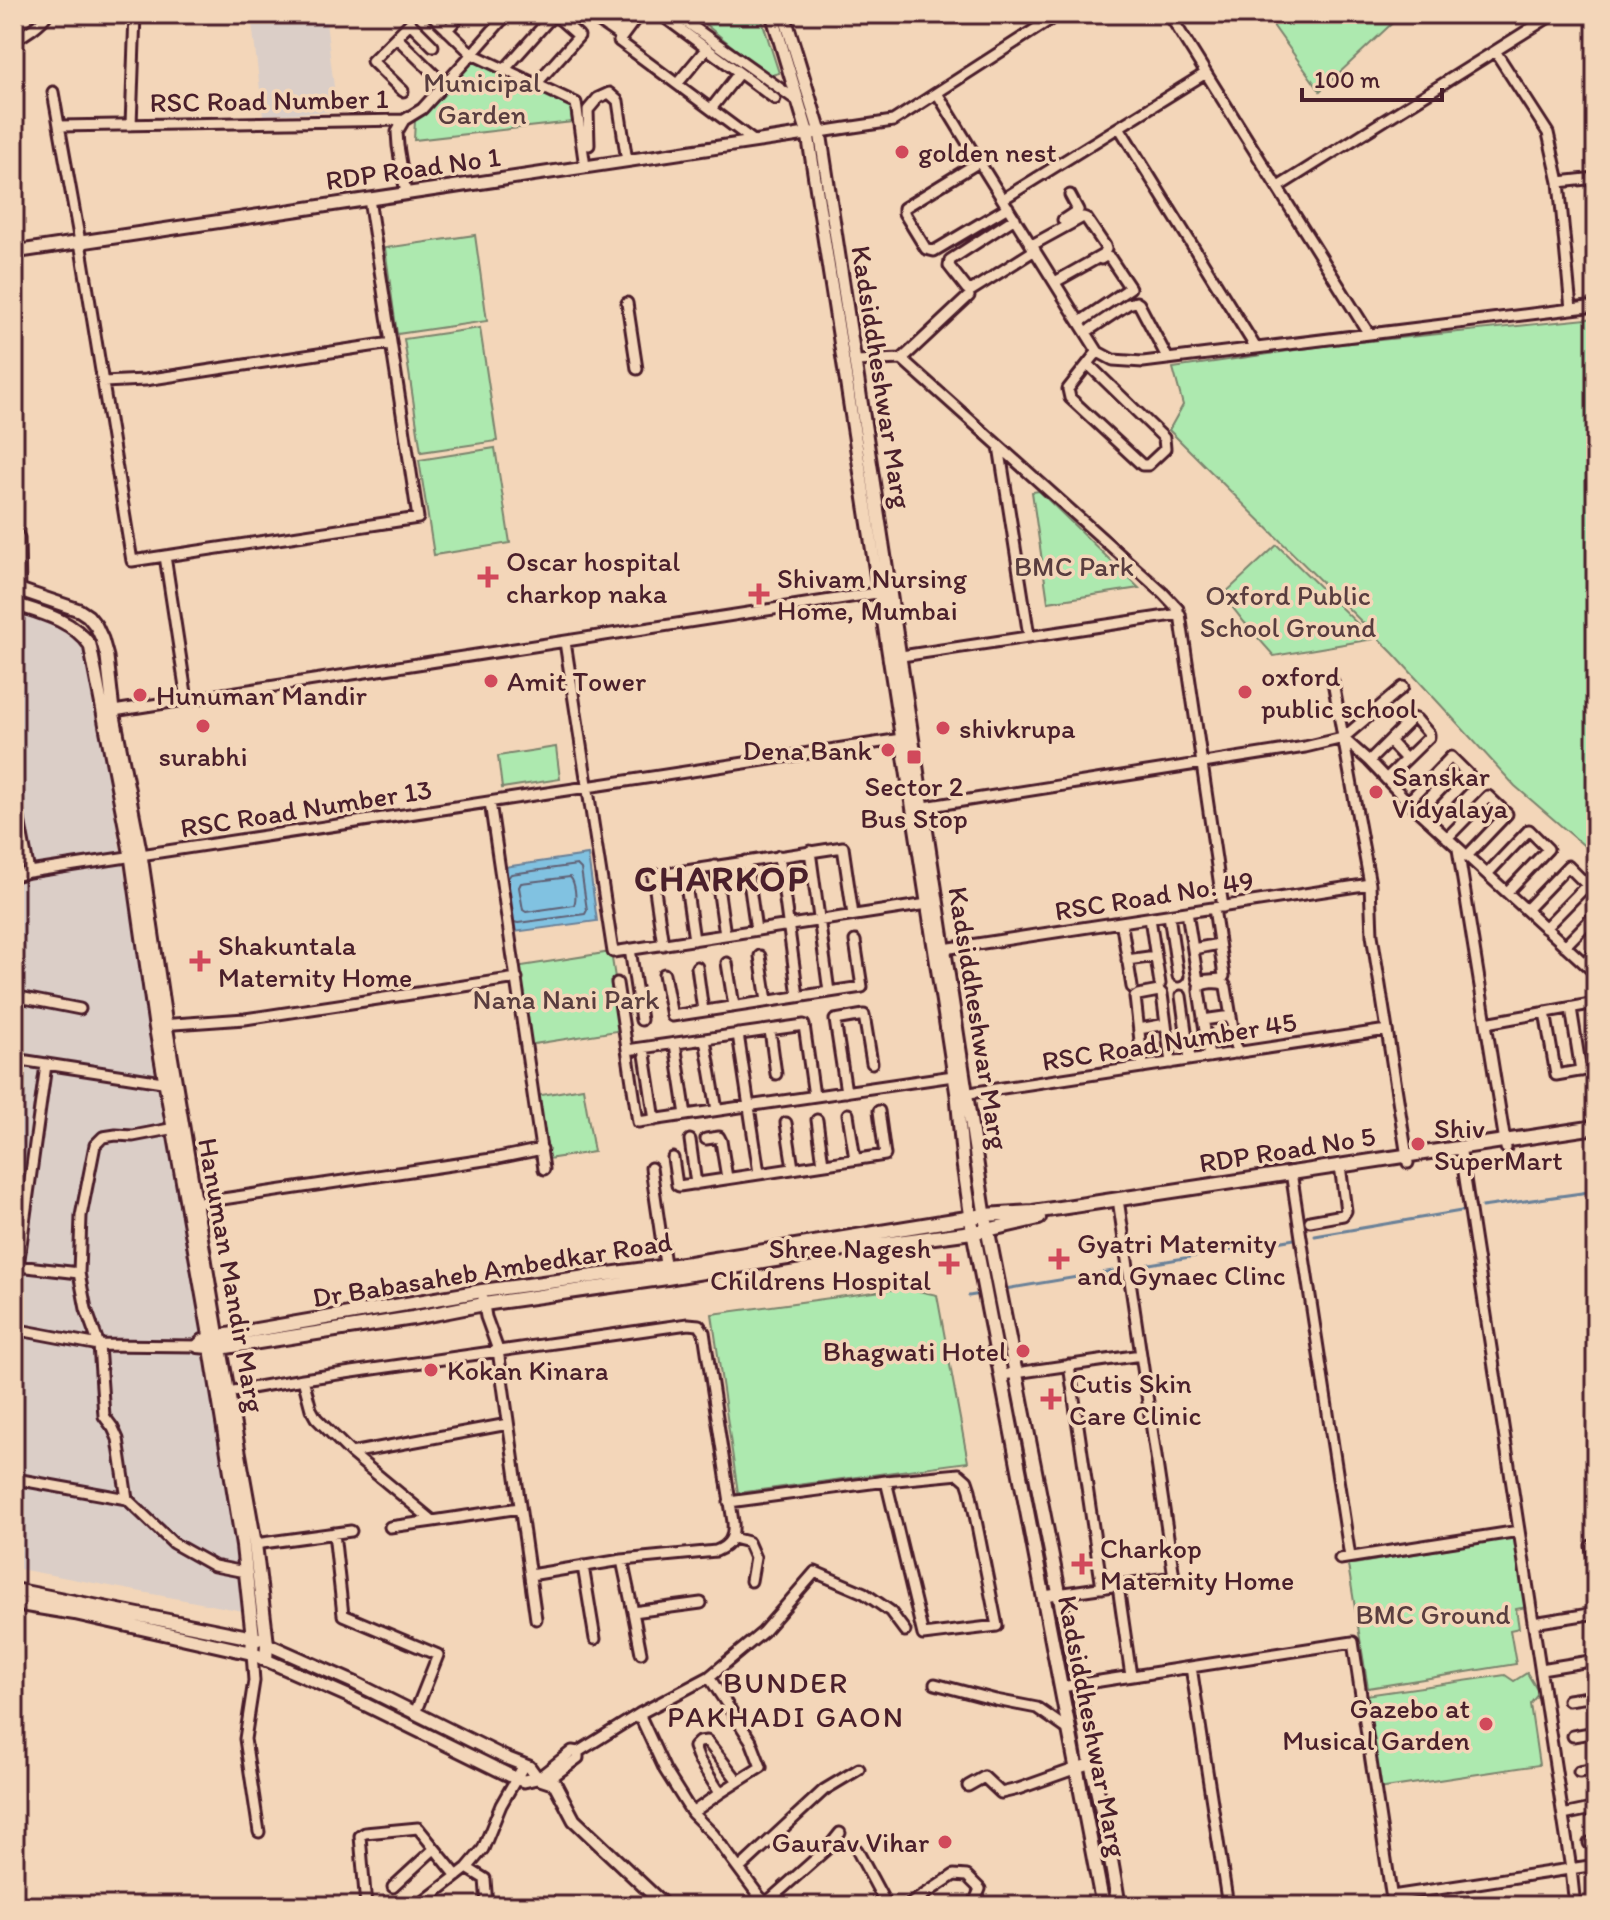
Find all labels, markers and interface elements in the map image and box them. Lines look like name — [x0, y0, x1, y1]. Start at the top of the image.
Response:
scale bar — [1302, 52, 1442, 102]
park label: Municipal Garden — [423, 65, 541, 131]
text: 100 m — [1314, 65, 1380, 94]
street label: RSC Road Number 1 — [149, 81, 389, 119]
place label: golden nest — [918, 135, 1057, 169]
street label: RDP Road No 1 — [323, 139, 503, 197]
marker: golden nest — [893, 143, 911, 161]
street label: Kadsiddheshwar Marg — [844, 243, 920, 512]
place label: Oscar hospital charkop naka — [506, 544, 680, 610]
park label: BMC Park — [1014, 549, 1134, 583]
place label: Shivam Nursing Home, Mumbai — [777, 561, 968, 627]
marker: Oscar hospital charkop naka — [477, 566, 499, 588]
park label: Oxford Public School Ground — [1200, 578, 1376, 644]
marker: Shivam Nursing Home, Mumbai — [748, 583, 770, 605]
place label: oxford public school — [1261, 659, 1418, 725]
place label: Amit Tower — [507, 664, 646, 698]
marker: Amit Tower — [482, 672, 500, 690]
place label: Hunuman Mandir — [156, 678, 367, 712]
marker: oxford public school — [1236, 683, 1254, 701]
marker: Hunuman Mandir — [131, 686, 149, 704]
place label: shivkrupa — [959, 711, 1076, 745]
marker: surabhi — [194, 717, 212, 735]
marker: shivkrupa — [934, 719, 952, 737]
place label: Dena Bank — [743, 733, 873, 767]
place label: surabhi — [158, 739, 248, 773]
marker: Dena Bank — [879, 741, 897, 759]
marker: Sector 2 Bus Stop — [905, 748, 923, 766]
place label: Sanskar Vidyalaya — [1392, 759, 1508, 825]
place label: Sector 2 Bus Stop — [860, 769, 968, 835]
street label: RSC Road Number 13 — [178, 771, 434, 845]
marker: Sanskar Vidyalaya — [1367, 783, 1385, 801]
district label: CHARKOP — [634, 857, 810, 900]
street label: RSC Road No. 49 — [1052, 862, 1256, 928]
street label: Kadsiddheshwar Marg — [941, 884, 1017, 1153]
place label: Shakuntala Maternity Home — [218, 928, 412, 994]
marker: Shakuntala Maternity Home — [189, 950, 211, 972]
park label: Nana Nani Park — [473, 982, 660, 1016]
street label: RSC Road Number 45 — [1039, 1004, 1299, 1078]
place label: Shiv SuperMart — [1434, 1111, 1563, 1177]
street label: RDP Road No 5 — [1196, 1118, 1378, 1180]
street label: Hanuman Mandir Marg — [191, 1135, 273, 1416]
marker: Shiv SuperMart — [1409, 1135, 1427, 1153]
street label: Dr Babasaheb Ambedkar Road — [310, 1224, 674, 1314]
place label: Gyatri Maternity and Gynaec Clinc — [1077, 1226, 1286, 1292]
place label: Shree Nagesh Childrens Hospital — [710, 1231, 931, 1297]
marker: Gyatri Maternity and Gynaec Clinc — [1048, 1248, 1070, 1270]
marker: Shree Nagesh Childrens Hospital — [938, 1253, 960, 1275]
place label: Bhagwati Hotel — [823, 1334, 1007, 1368]
marker: Bhagwati Hotel — [1014, 1342, 1032, 1360]
place label: Kokan Kinara — [447, 1353, 609, 1387]
marker: Kokan Kinara — [422, 1361, 440, 1379]
place label: Cutis Skin Care Clinic — [1069, 1366, 1202, 1432]
marker: Cutis Skin Care Clinic — [1040, 1388, 1062, 1410]
place label: Charkop Maternity Home — [1100, 1531, 1294, 1597]
marker: Charkop Maternity Home — [1071, 1553, 1093, 1575]
street label: Kadsiddheshwar Marg — [1051, 1592, 1135, 1861]
park label: BMC Ground — [1355, 1597, 1511, 1631]
district label: BUNDER PAKHADI GAON — [667, 1664, 905, 1735]
place label: Gazebo at Musical Garden — [1282, 1691, 1470, 1757]
marker: Gazebo at Musical Garden — [1477, 1715, 1495, 1733]
place label: Gaurav Vihar — [771, 1825, 929, 1859]
marker: Gaurav Vihar — [936, 1833, 954, 1851]

